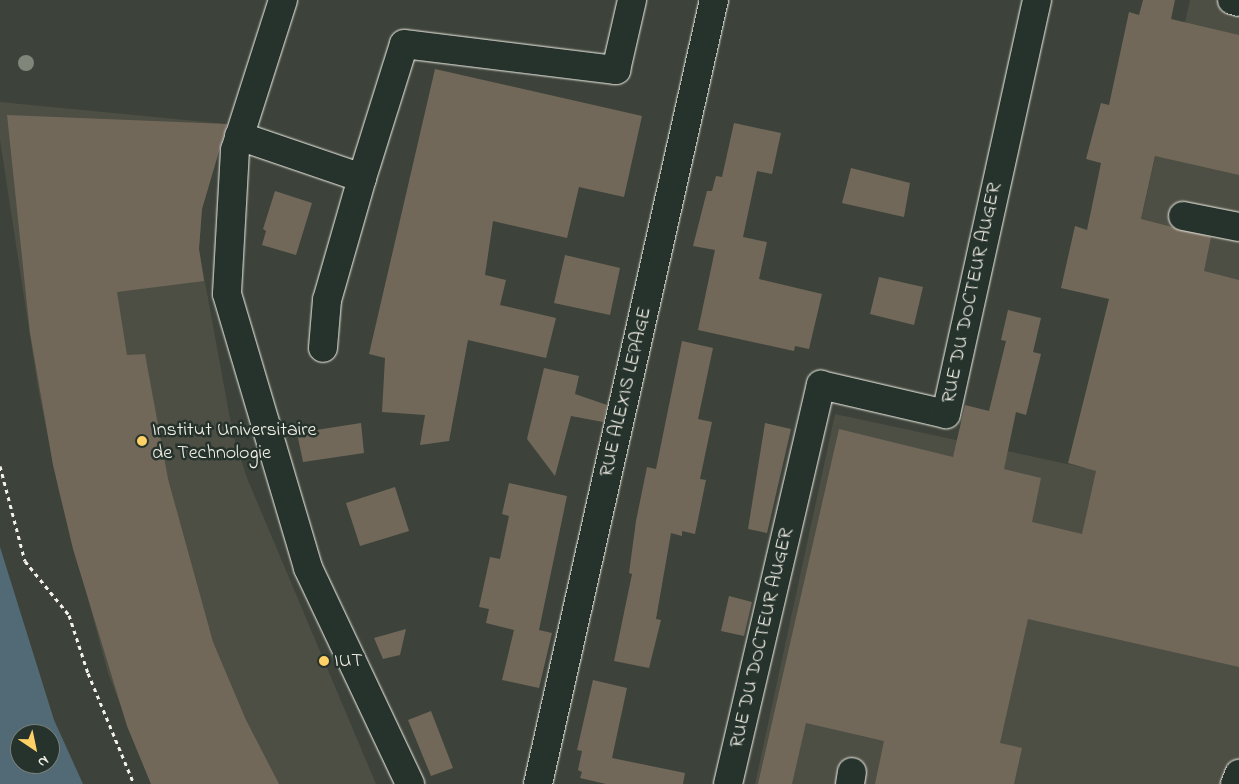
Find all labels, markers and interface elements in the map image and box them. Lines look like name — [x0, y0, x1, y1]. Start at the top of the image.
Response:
street label: RUE DU DOCTEUR AUGER — [937, 181, 1007, 405]
street label: RUE ALEXIS LEPAGE — [595, 305, 657, 479]
place label: Institut Universitaire de Technologie — [152, 418, 317, 465]
marker: Institut Universitaire de Technologie — [136, 435, 148, 447]
street label: RUE DU DOCTEUR AUGER — [725, 526, 799, 750]
place label: IUT — [334, 649, 363, 673]
marker: IUT — [318, 655, 330, 667]
north arrow — [10, 724, 60, 774]
text: N — [33, 750, 53, 772]

